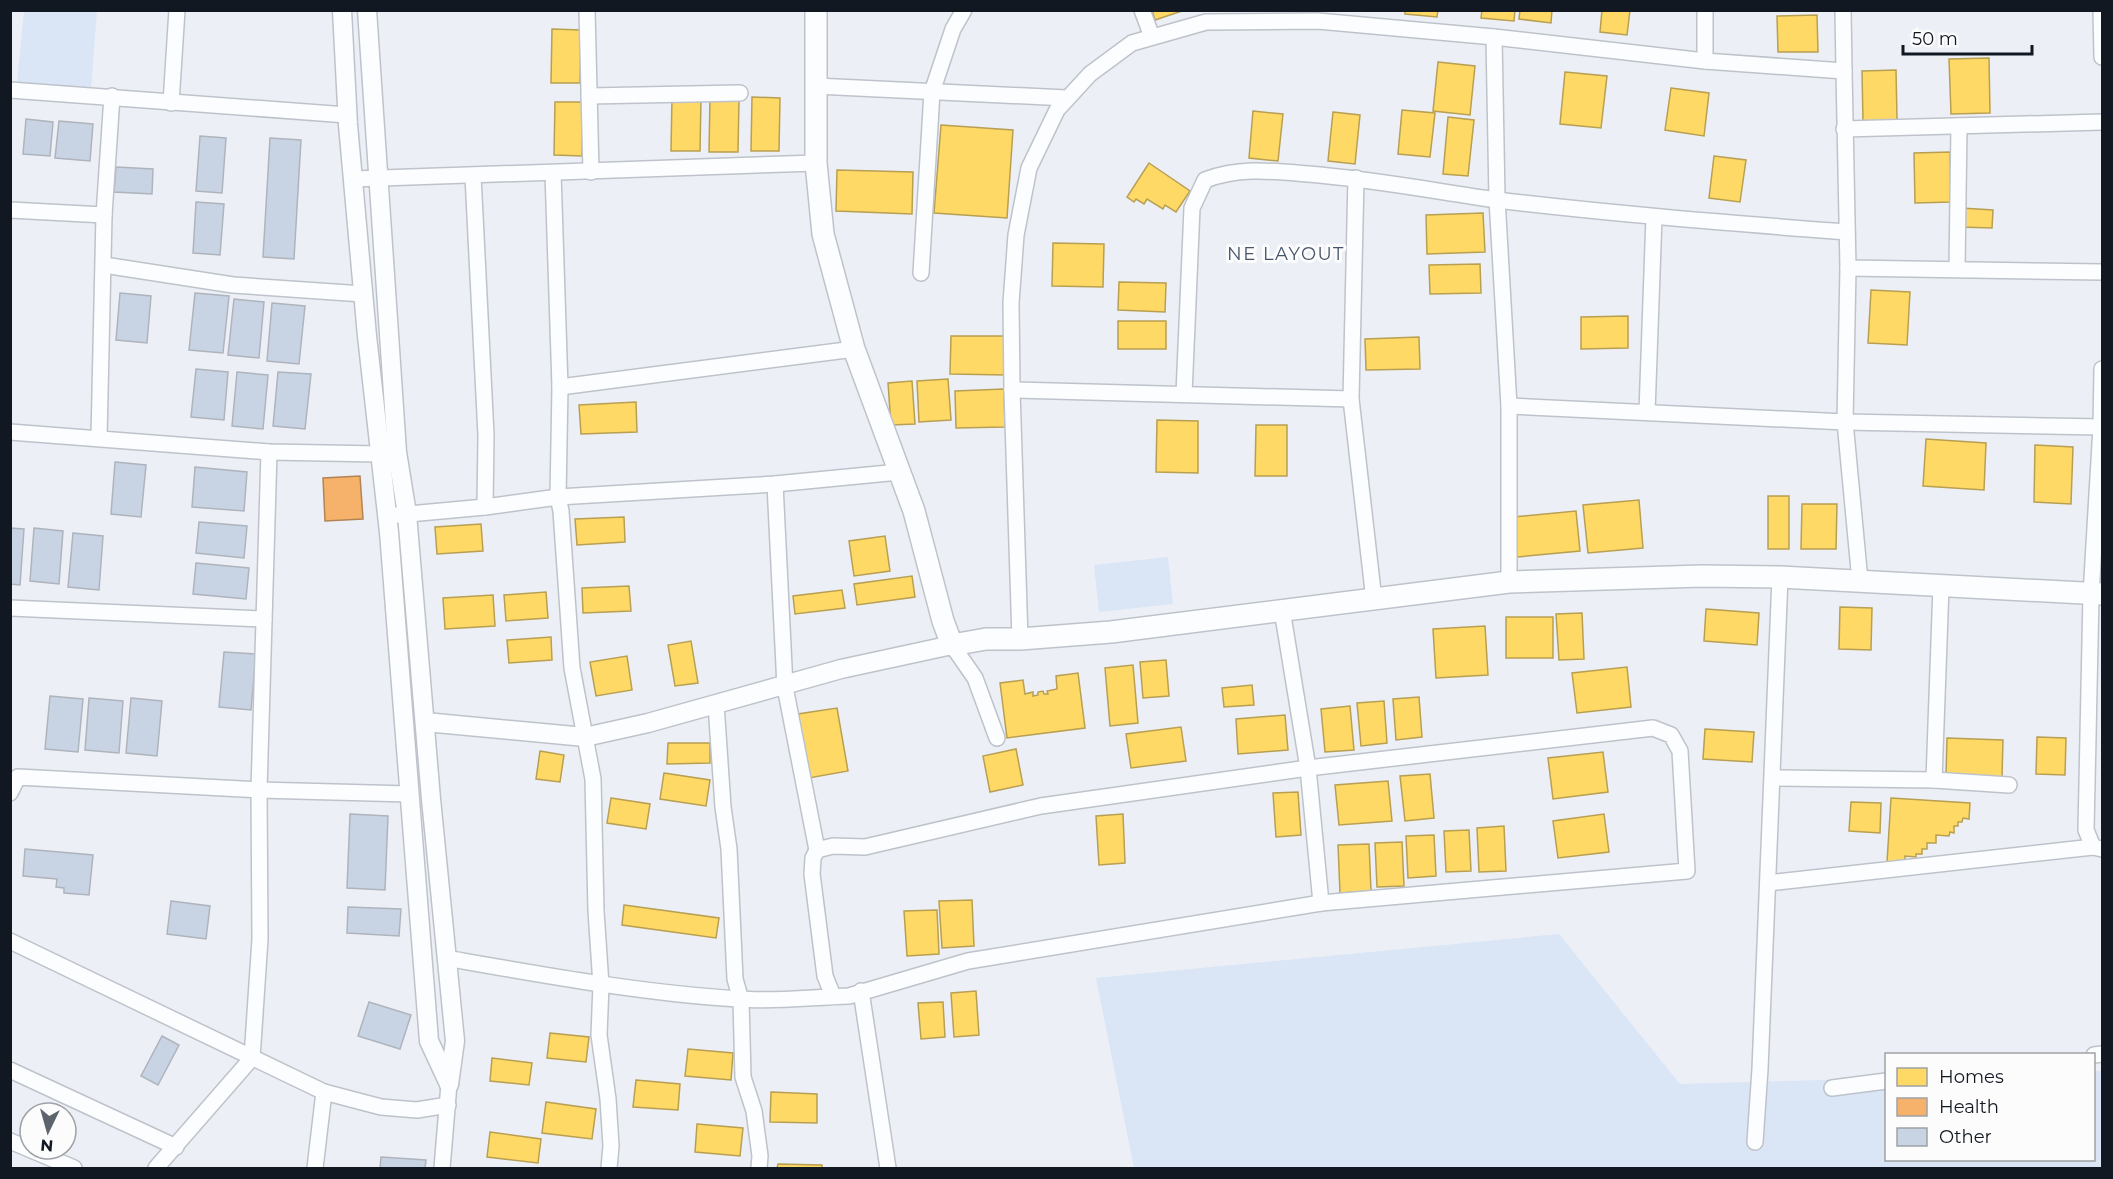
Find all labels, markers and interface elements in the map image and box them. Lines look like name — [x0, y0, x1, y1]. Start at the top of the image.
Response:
scale bar — [1903, 18, 2032, 56]
text: 50 m — [1912, 28, 1958, 50]
district label: NE LAYOUT — [1227, 243, 1345, 265]
legend — [1885, 1053, 2095, 1161]
text: Homes — [1939, 1066, 2004, 1088]
text: Health — [1939, 1096, 1999, 1118]
north arrow — [18, 1101, 78, 1161]
text: Other — [1939, 1126, 1992, 1148]
text: N — [39, 1135, 54, 1155]

